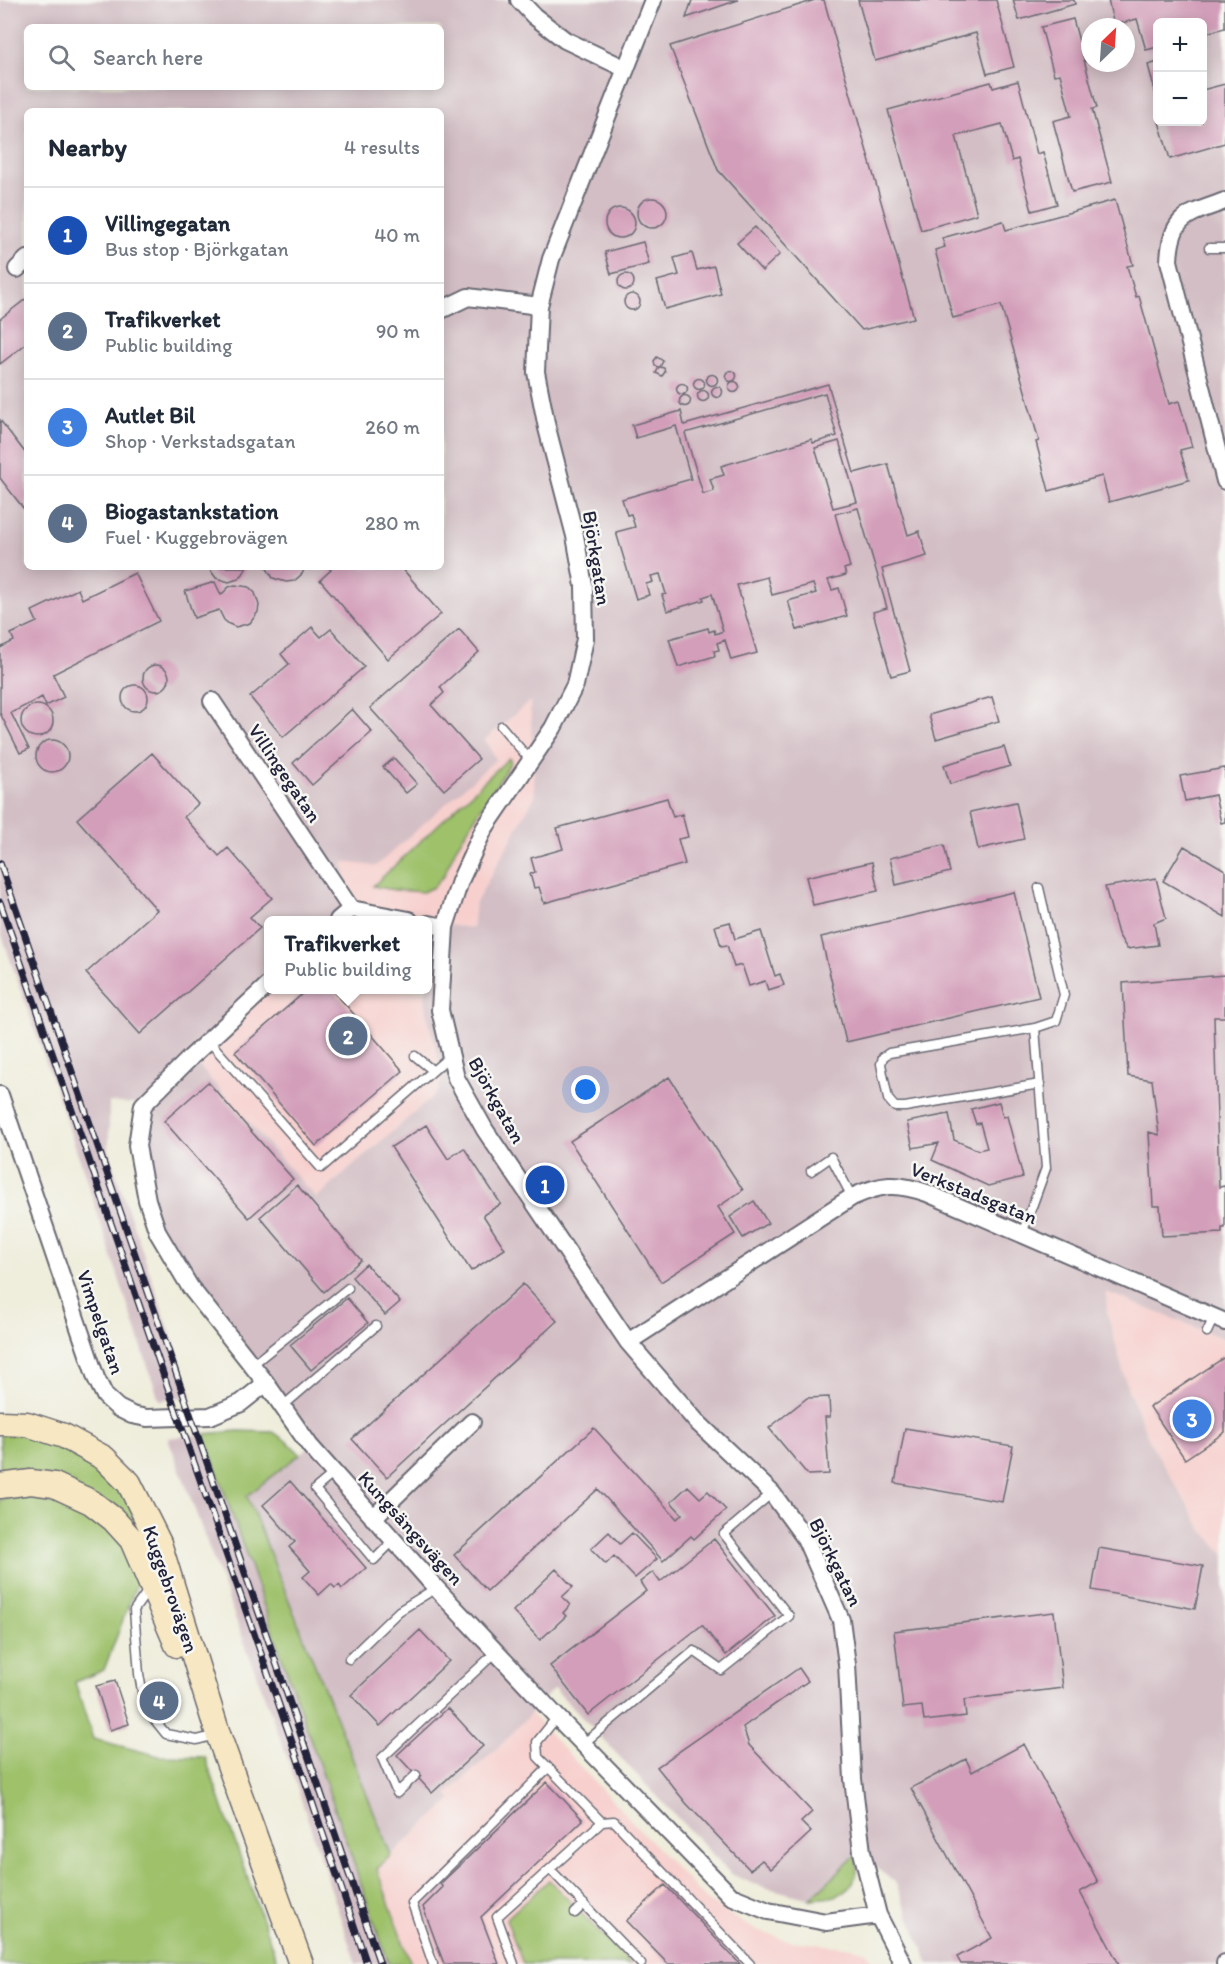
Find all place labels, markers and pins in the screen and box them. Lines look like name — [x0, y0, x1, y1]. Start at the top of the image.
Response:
pin: 2 — [328, 1014, 368, 1058]
pin: 1 — [526, 1162, 564, 1208]
pin: 3 — [1172, 1396, 1212, 1442]
pin: 4 — [140, 1678, 178, 1724]

